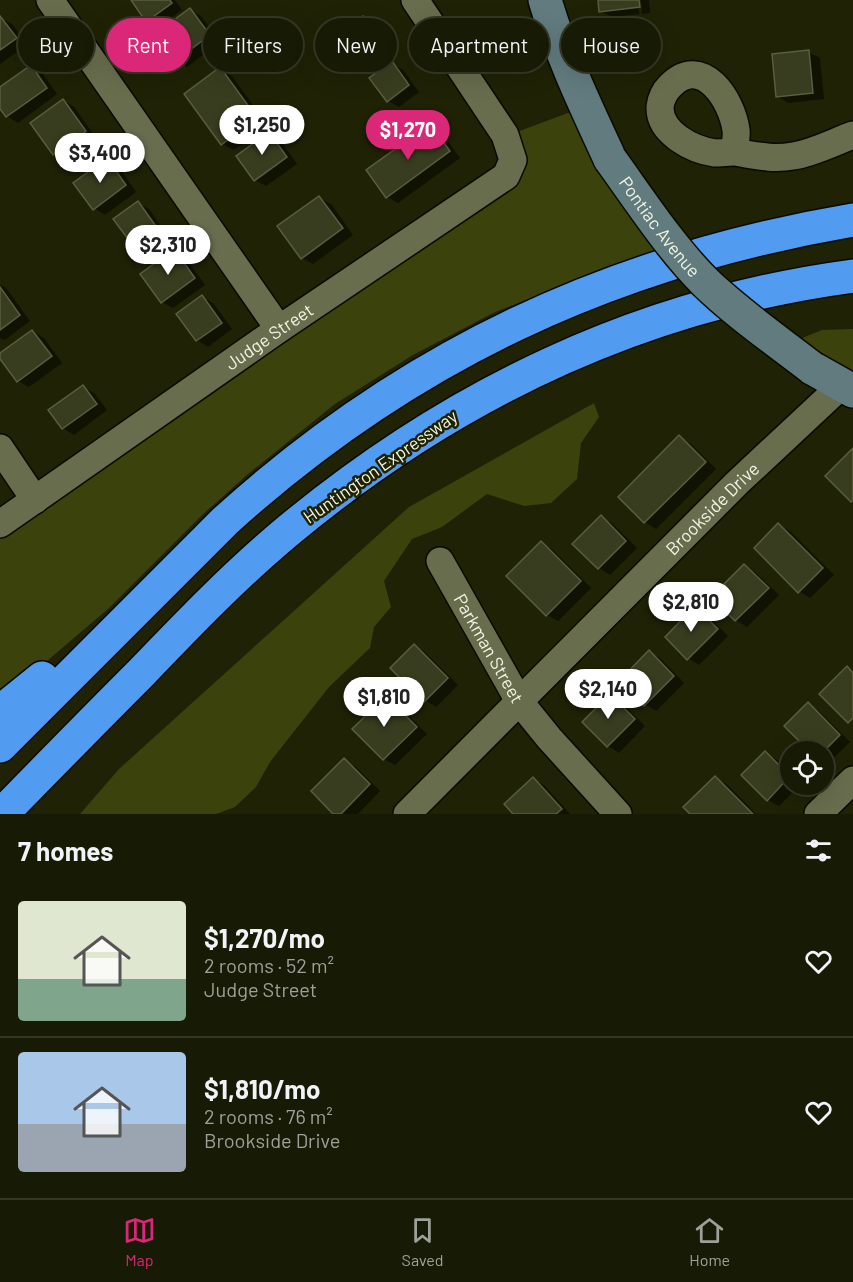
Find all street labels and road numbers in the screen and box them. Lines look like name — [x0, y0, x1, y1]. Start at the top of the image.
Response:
street label: Pontiac Avenue — [615, 172, 705, 281]
street label: Judge Street — [221, 298, 317, 374]
street label: Huntington Expressway — [299, 405, 461, 527]
street label: Brookside Drive — [661, 457, 764, 559]
street label: Parkman Street — [450, 590, 529, 707]

